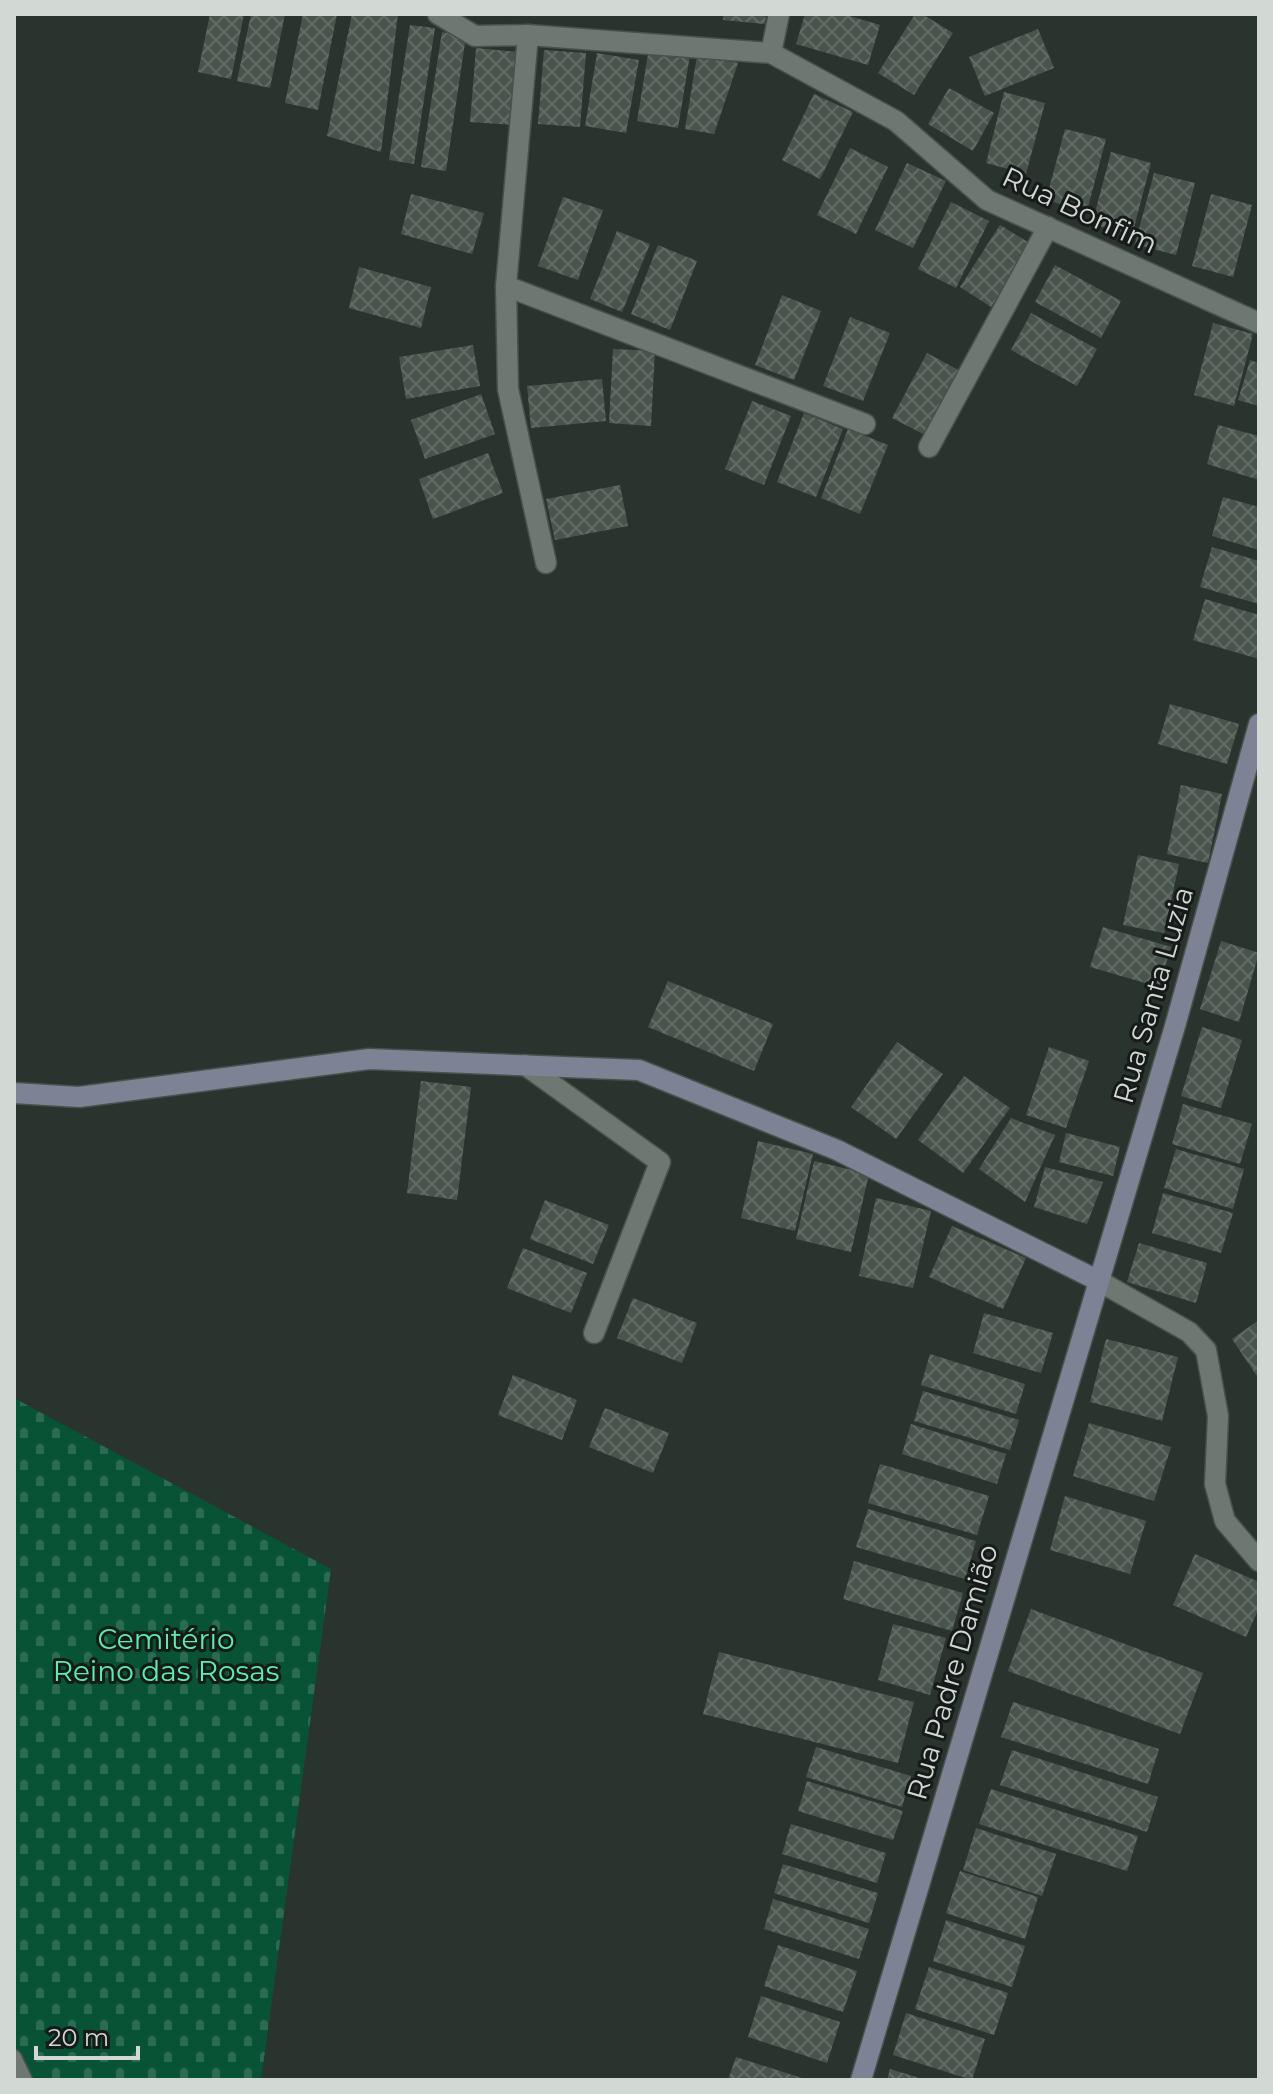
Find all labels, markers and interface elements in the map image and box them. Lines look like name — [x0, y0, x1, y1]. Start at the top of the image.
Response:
street label: Rua Bonfim — [997, 159, 1163, 261]
street label: Rua Santa Luzia — [1106, 883, 1200, 1107]
street label: Rua Padre Damião — [899, 1540, 1005, 1804]
park label: Cemitério Reino das Rosas — [53, 1622, 279, 1688]
scale bar — [36, 2010, 138, 2060]
text: 20 m — [48, 2023, 109, 2052]

